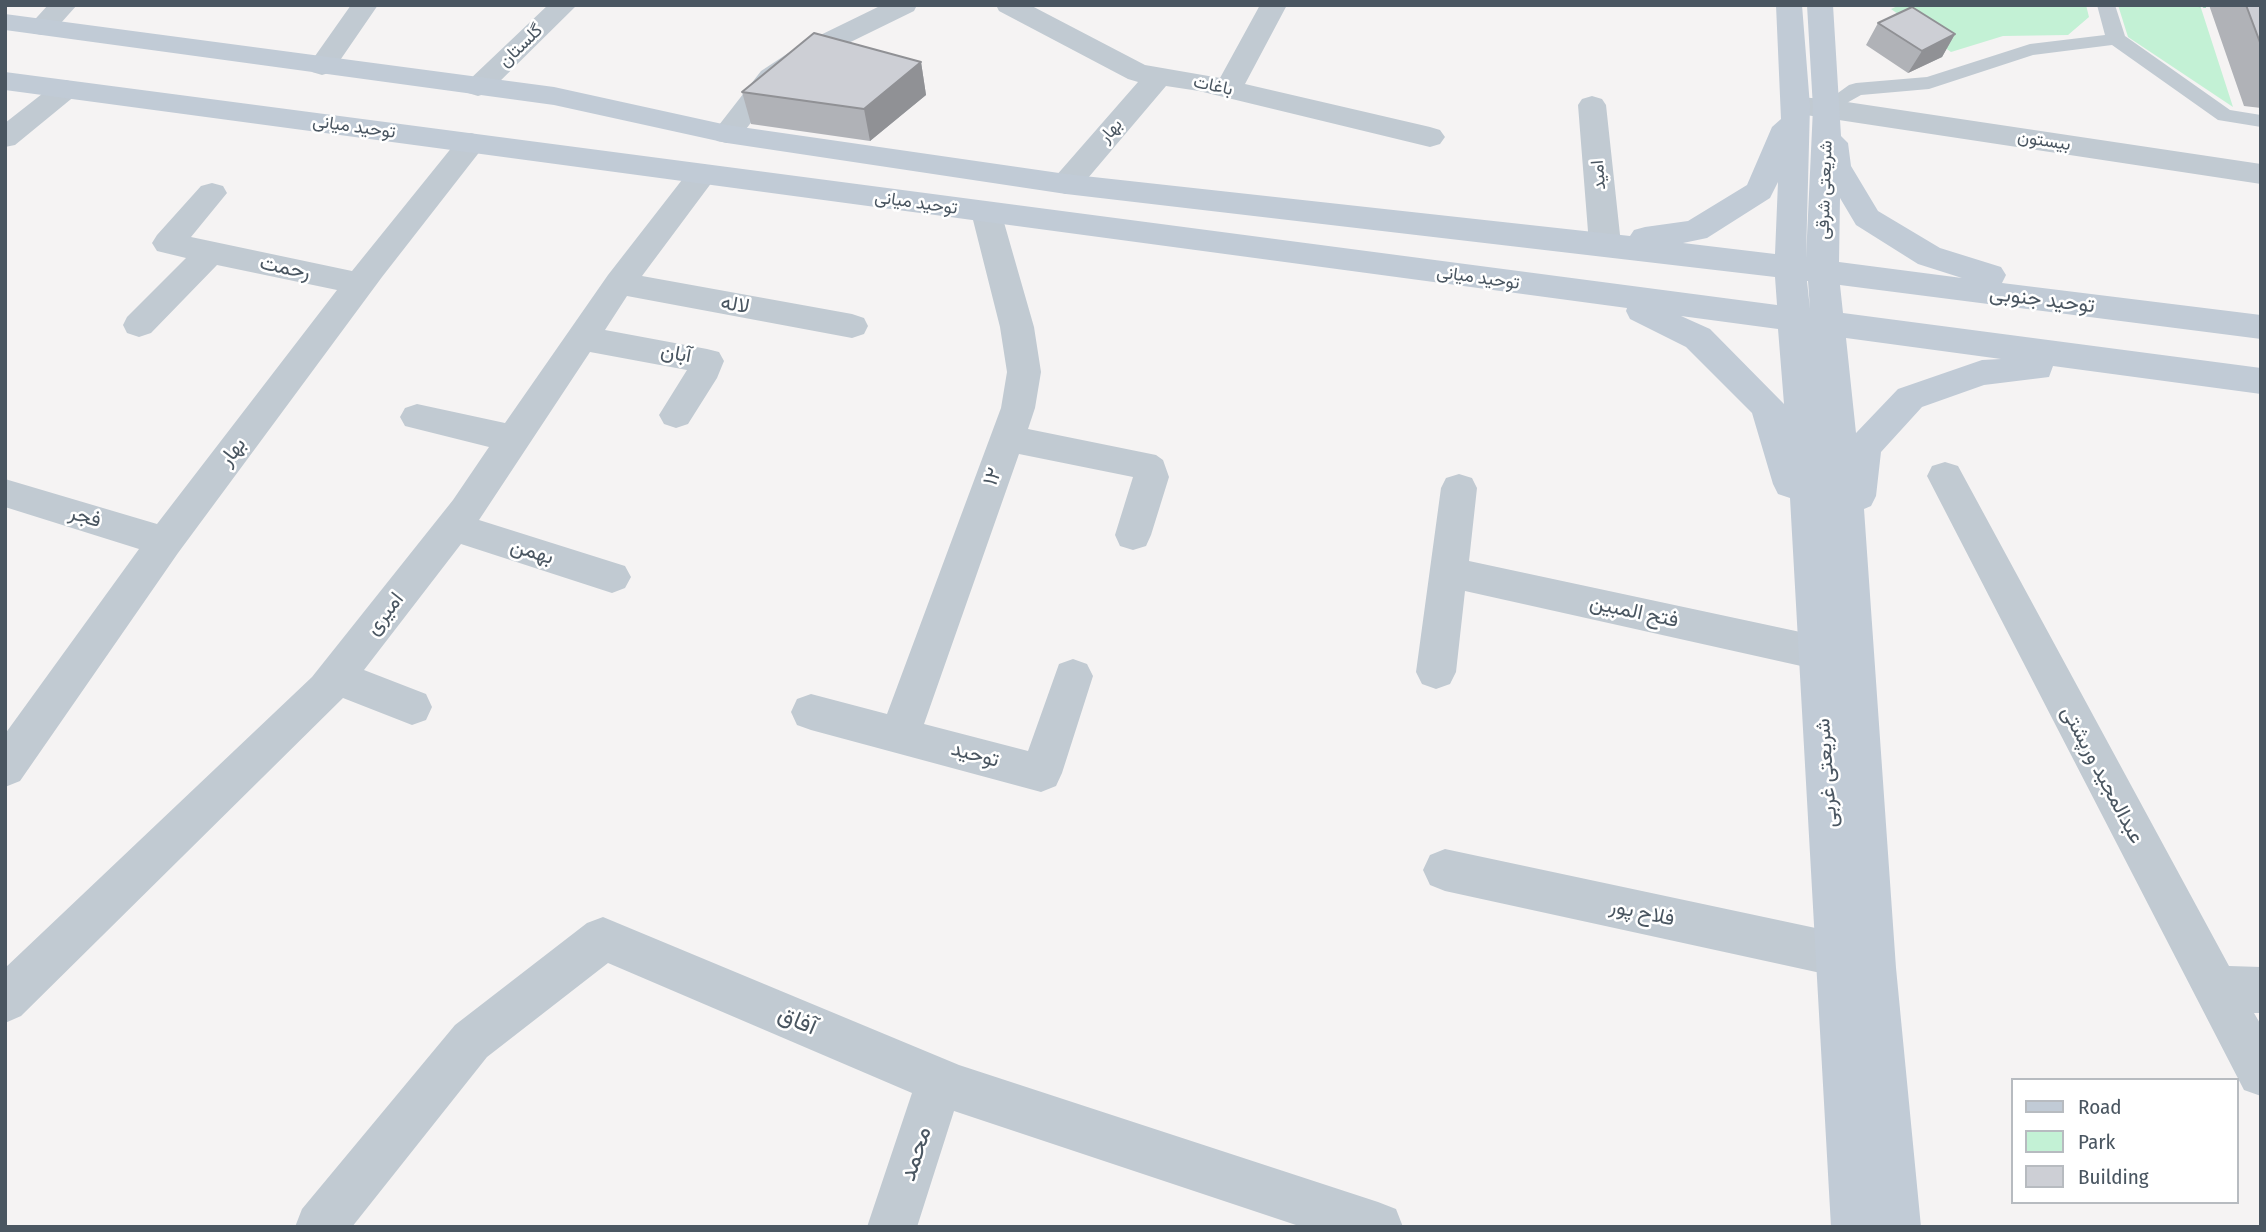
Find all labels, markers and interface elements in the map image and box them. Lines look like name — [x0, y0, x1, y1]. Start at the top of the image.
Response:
street label: گلستان — [495, 20, 547, 72]
street label: باغات — [1191, 71, 1235, 101]
street label: توحید میانی — [311, 110, 397, 144]
street label: بهار — [1095, 114, 1127, 148]
street label: بیستون — [2016, 126, 2072, 156]
street label: شریعتی شرقی — [1812, 140, 1838, 240]
street label: امید — [1587, 159, 1611, 191]
street label: توحید میانی — [873, 186, 959, 220]
street label: رحمت — [257, 250, 313, 286]
street label: توحید میانی — [1435, 261, 1521, 295]
street label: توحید جنوبی — [1988, 281, 2096, 319]
street label: لاله — [719, 290, 751, 320]
street label: آبان — [659, 339, 693, 369]
street label: بهار — [214, 433, 252, 471]
street label: ۱۲ — [978, 465, 1008, 489]
street label: فجر — [66, 500, 104, 534]
street label: بهمن — [507, 534, 557, 570]
street label: امیری — [361, 588, 409, 640]
street label: فتح المبین — [1587, 590, 1681, 634]
street label: عبدالمجید ورپشتی — [2055, 702, 2149, 848]
street label: شریعتی غربی — [1811, 717, 1843, 829]
street label: توحید — [948, 737, 1002, 773]
street label: فلاح پور — [1607, 894, 1677, 932]
street label: آفاق — [773, 1000, 821, 1042]
legend — [2010, 1078, 2238, 1204]
text: Road — [2078, 1094, 2122, 1120]
street label: محمد — [894, 1123, 938, 1185]
text: Park — [2078, 1129, 2115, 1155]
text: Building — [2078, 1164, 2149, 1190]

